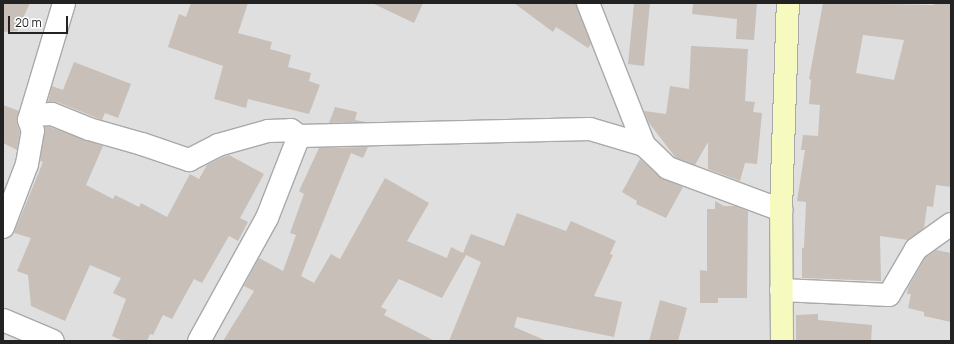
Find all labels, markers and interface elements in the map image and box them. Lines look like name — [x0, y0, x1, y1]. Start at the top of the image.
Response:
scale bar — [10, 8, 70, 34]
text: 20 m — [15, 14, 42, 31]

